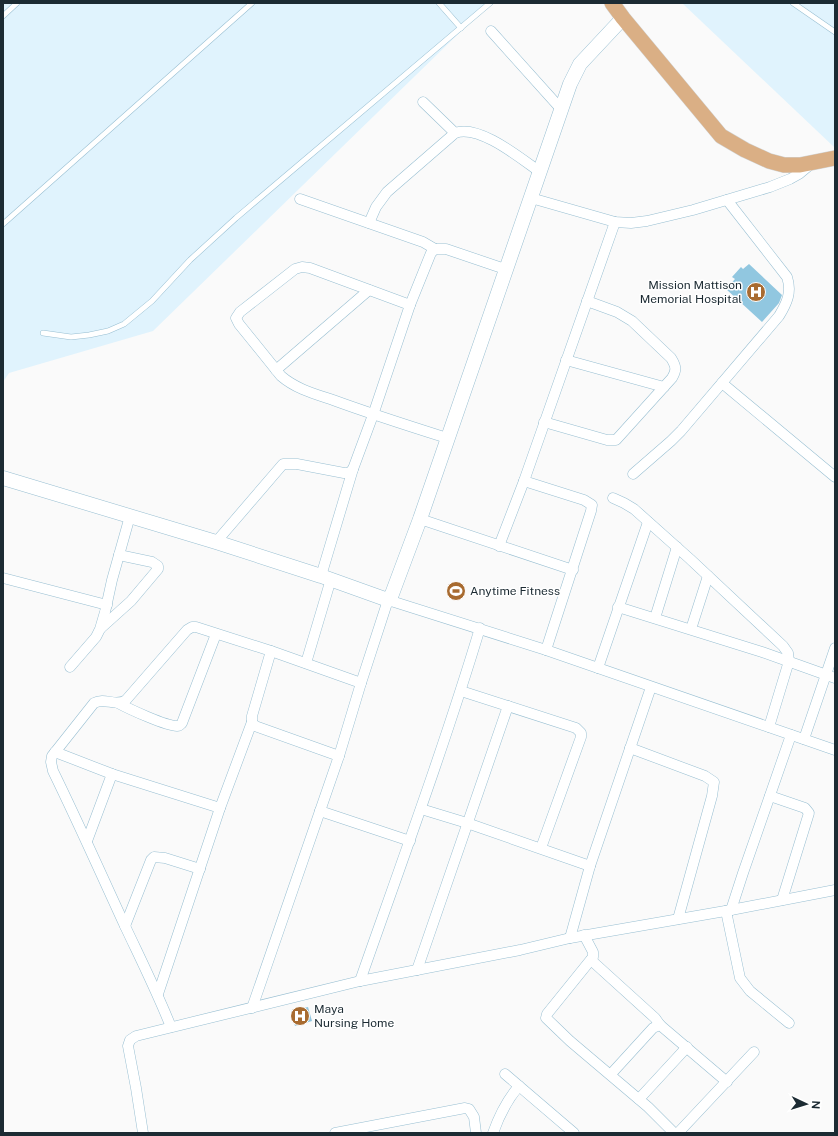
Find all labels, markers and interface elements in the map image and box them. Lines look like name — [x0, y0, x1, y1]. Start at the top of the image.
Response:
place label: Mission Mattison Memorial Hospital — [640, 278, 742, 306]
hospital icon: Mission Mattison Memorial Hospital — [745, 281, 767, 303]
sports icon: Anytime Fitness — [445, 580, 467, 602]
place label: Anytime Fitness — [470, 584, 560, 598]
place label: Maya Nursing Home — [314, 1002, 394, 1030]
hospital icon: Maya Nursing Home — [289, 1005, 311, 1027]
north arrow — [786, 1084, 826, 1124]
text: N — [810, 1100, 822, 1109]

